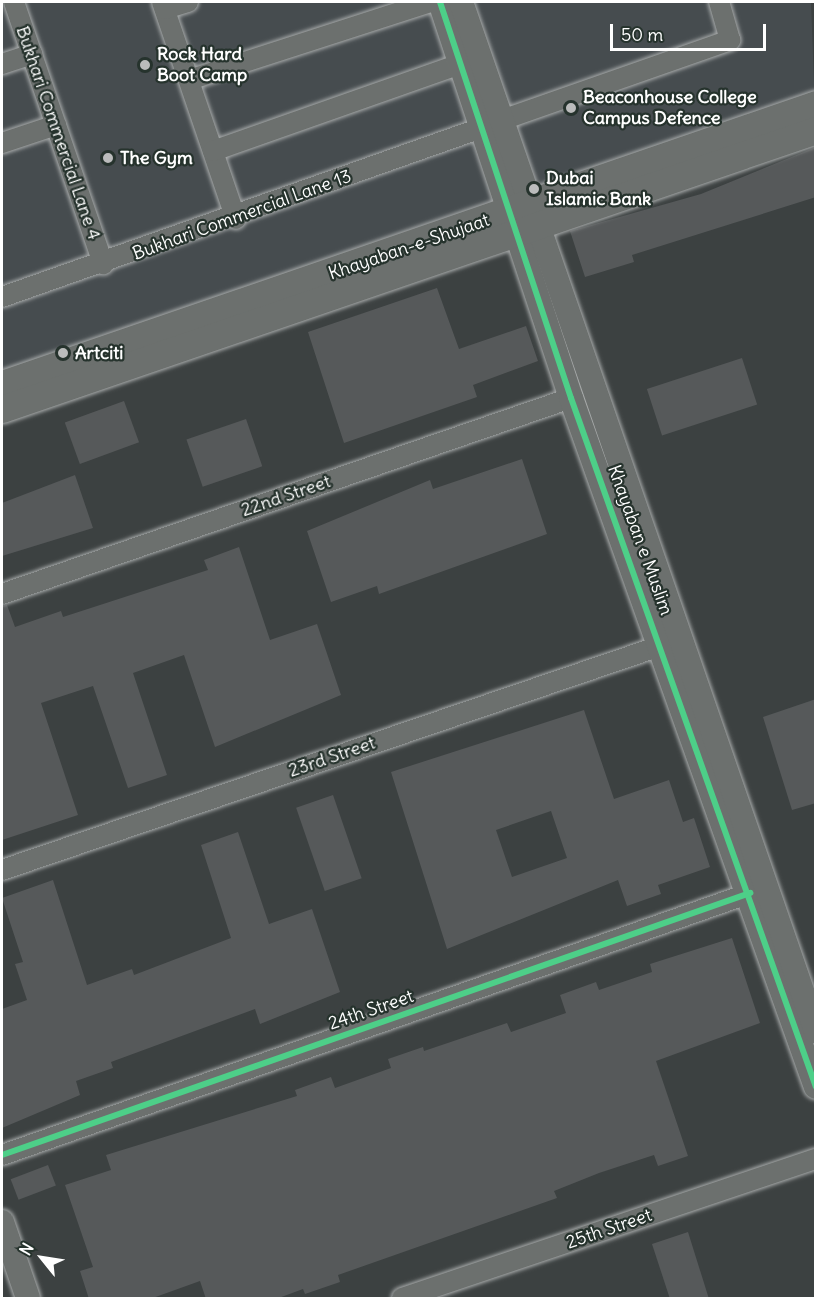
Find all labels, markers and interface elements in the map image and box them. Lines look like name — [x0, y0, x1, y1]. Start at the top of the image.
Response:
scale bar — [613, 12, 769, 50]
street label: Bukhari Commercial Lane 4 — [11, 23, 105, 243]
text: 50 m — [621, 23, 663, 46]
place label: Rock Hard Boot Camp — [157, 44, 247, 86]
marker: Rock Hard Boot Camp — [138, 58, 152, 72]
place label: Beaconhouse College Campus Defence — [583, 87, 757, 130]
marker: Beaconhouse College Campus Defence — [564, 101, 578, 115]
place label: The Gym — [120, 147, 193, 169]
marker: The Gym — [101, 151, 115, 165]
street label: Bukhari Commercial Lane 13 — [130, 165, 354, 265]
place label: Dubai Islamic Bank — [546, 168, 651, 210]
marker: Dubai Islamic Bank — [527, 182, 541, 196]
street label: Khayaban-e-Shujaat — [326, 209, 492, 285]
place label: Artciti — [75, 342, 123, 364]
marker: Artciti — [56, 346, 70, 360]
street label: Khayaban e Muslim — [603, 462, 677, 618]
street label: 22nd Street — [238, 471, 334, 521]
street label: 23rd Street — [286, 732, 378, 782]
street label: 24th Street — [326, 985, 416, 1035]
street label: 25th Street — [563, 1204, 655, 1254]
north arrow — [12, 1228, 72, 1288]
text: N — [15, 1239, 38, 1259]

